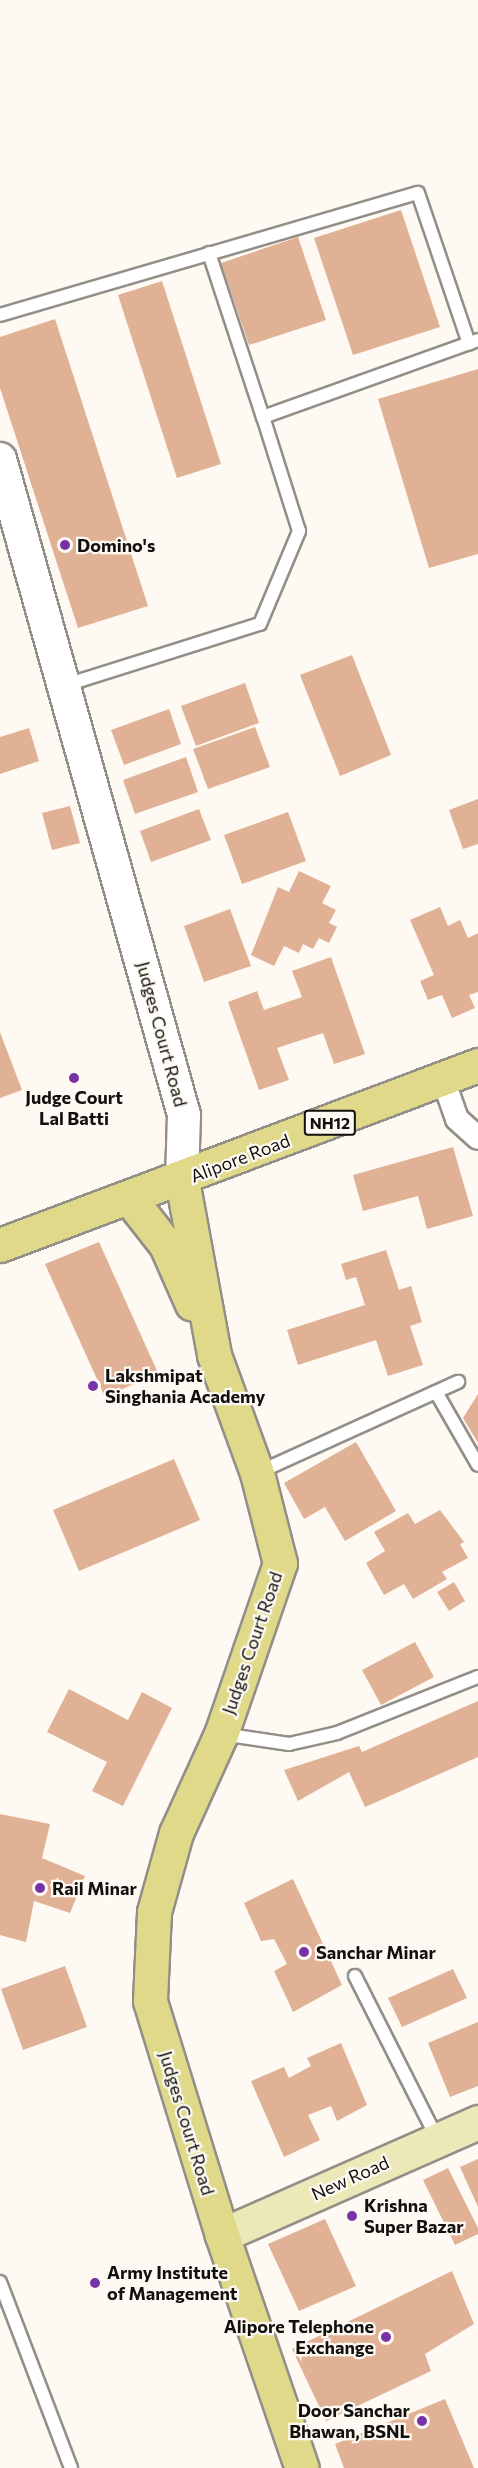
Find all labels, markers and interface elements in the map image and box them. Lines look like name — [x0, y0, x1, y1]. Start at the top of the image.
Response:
place label: Domino's — [77, 534, 155, 556]
marker: Domino's — [58, 538, 72, 552]
street label: Judges Court Road — [132, 959, 192, 1109]
marker: Judge Court Lal Batti — [67, 1071, 81, 1085]
place label: Judge Court Lal Batti — [25, 1087, 123, 1130]
road number: NH12 — [303, 1110, 357, 1136]
street label: Alipore Road — [187, 1129, 293, 1187]
place label: Lakshmipat Singhania Academy — [105, 1365, 265, 1408]
marker: Lakshmipat Singhania Academy — [86, 1379, 100, 1393]
street label: Judges Court Road — [217, 1569, 287, 1717]
place label: Rail Minar — [52, 1877, 137, 1899]
marker: Rail Minar — [33, 1881, 47, 1895]
place label: Sanchar Minar — [316, 1941, 436, 1963]
marker: Sanchar Minar — [297, 1945, 311, 1959]
street label: Judges Court Road — [155, 2048, 219, 2198]
street label: New Road — [308, 2151, 392, 2205]
place label: Krishna Super Bazar — [364, 2195, 464, 2238]
marker: Krishna Super Bazar — [345, 2209, 359, 2223]
place label: Army Institute of Management — [107, 2262, 237, 2304]
marker: Army Institute of Management — [88, 2276, 102, 2290]
place label: Alipore Telephone Exchange — [224, 2316, 374, 2358]
marker: Alipore Telephone Exchange — [379, 2330, 393, 2344]
place label: Door Sanchar Bhawan, BSNL — [289, 2400, 410, 2442]
marker: Door Sanchar Bhawan, BSNL — [415, 2414, 429, 2428]

